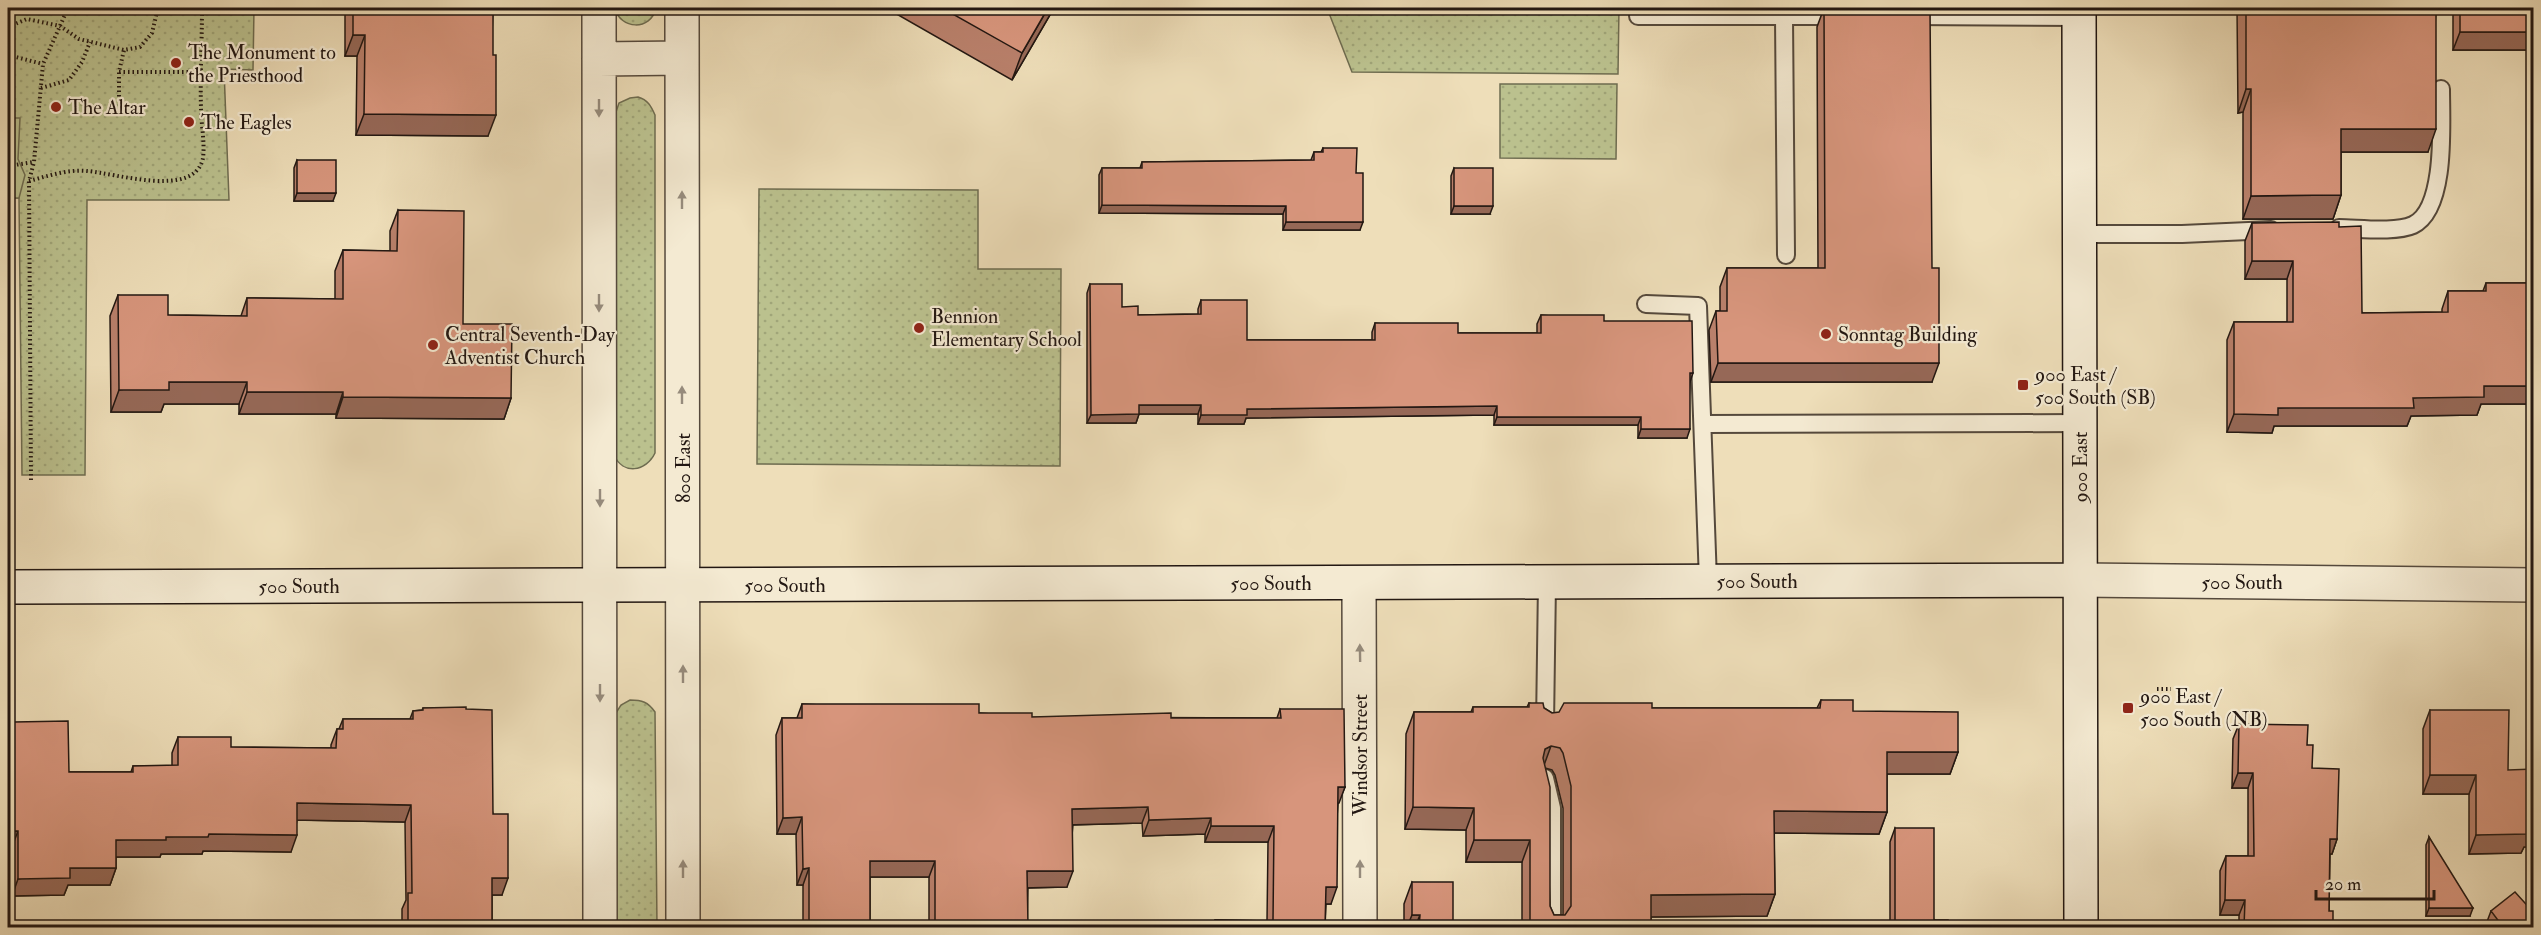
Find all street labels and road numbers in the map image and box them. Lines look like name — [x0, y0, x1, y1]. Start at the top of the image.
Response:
street label: 900 East — [2068, 431, 2093, 504]
street label: 800 East — [671, 432, 696, 503]
street label: 500 South — [1716, 569, 1798, 594]
street label: 500 South — [2201, 570, 2283, 595]
street label: 500 South — [1230, 571, 1312, 596]
street label: 500 South — [744, 573, 826, 598]
street label: 500 South — [258, 574, 340, 599]
street label: Windsor Street — [1348, 693, 1373, 817]

